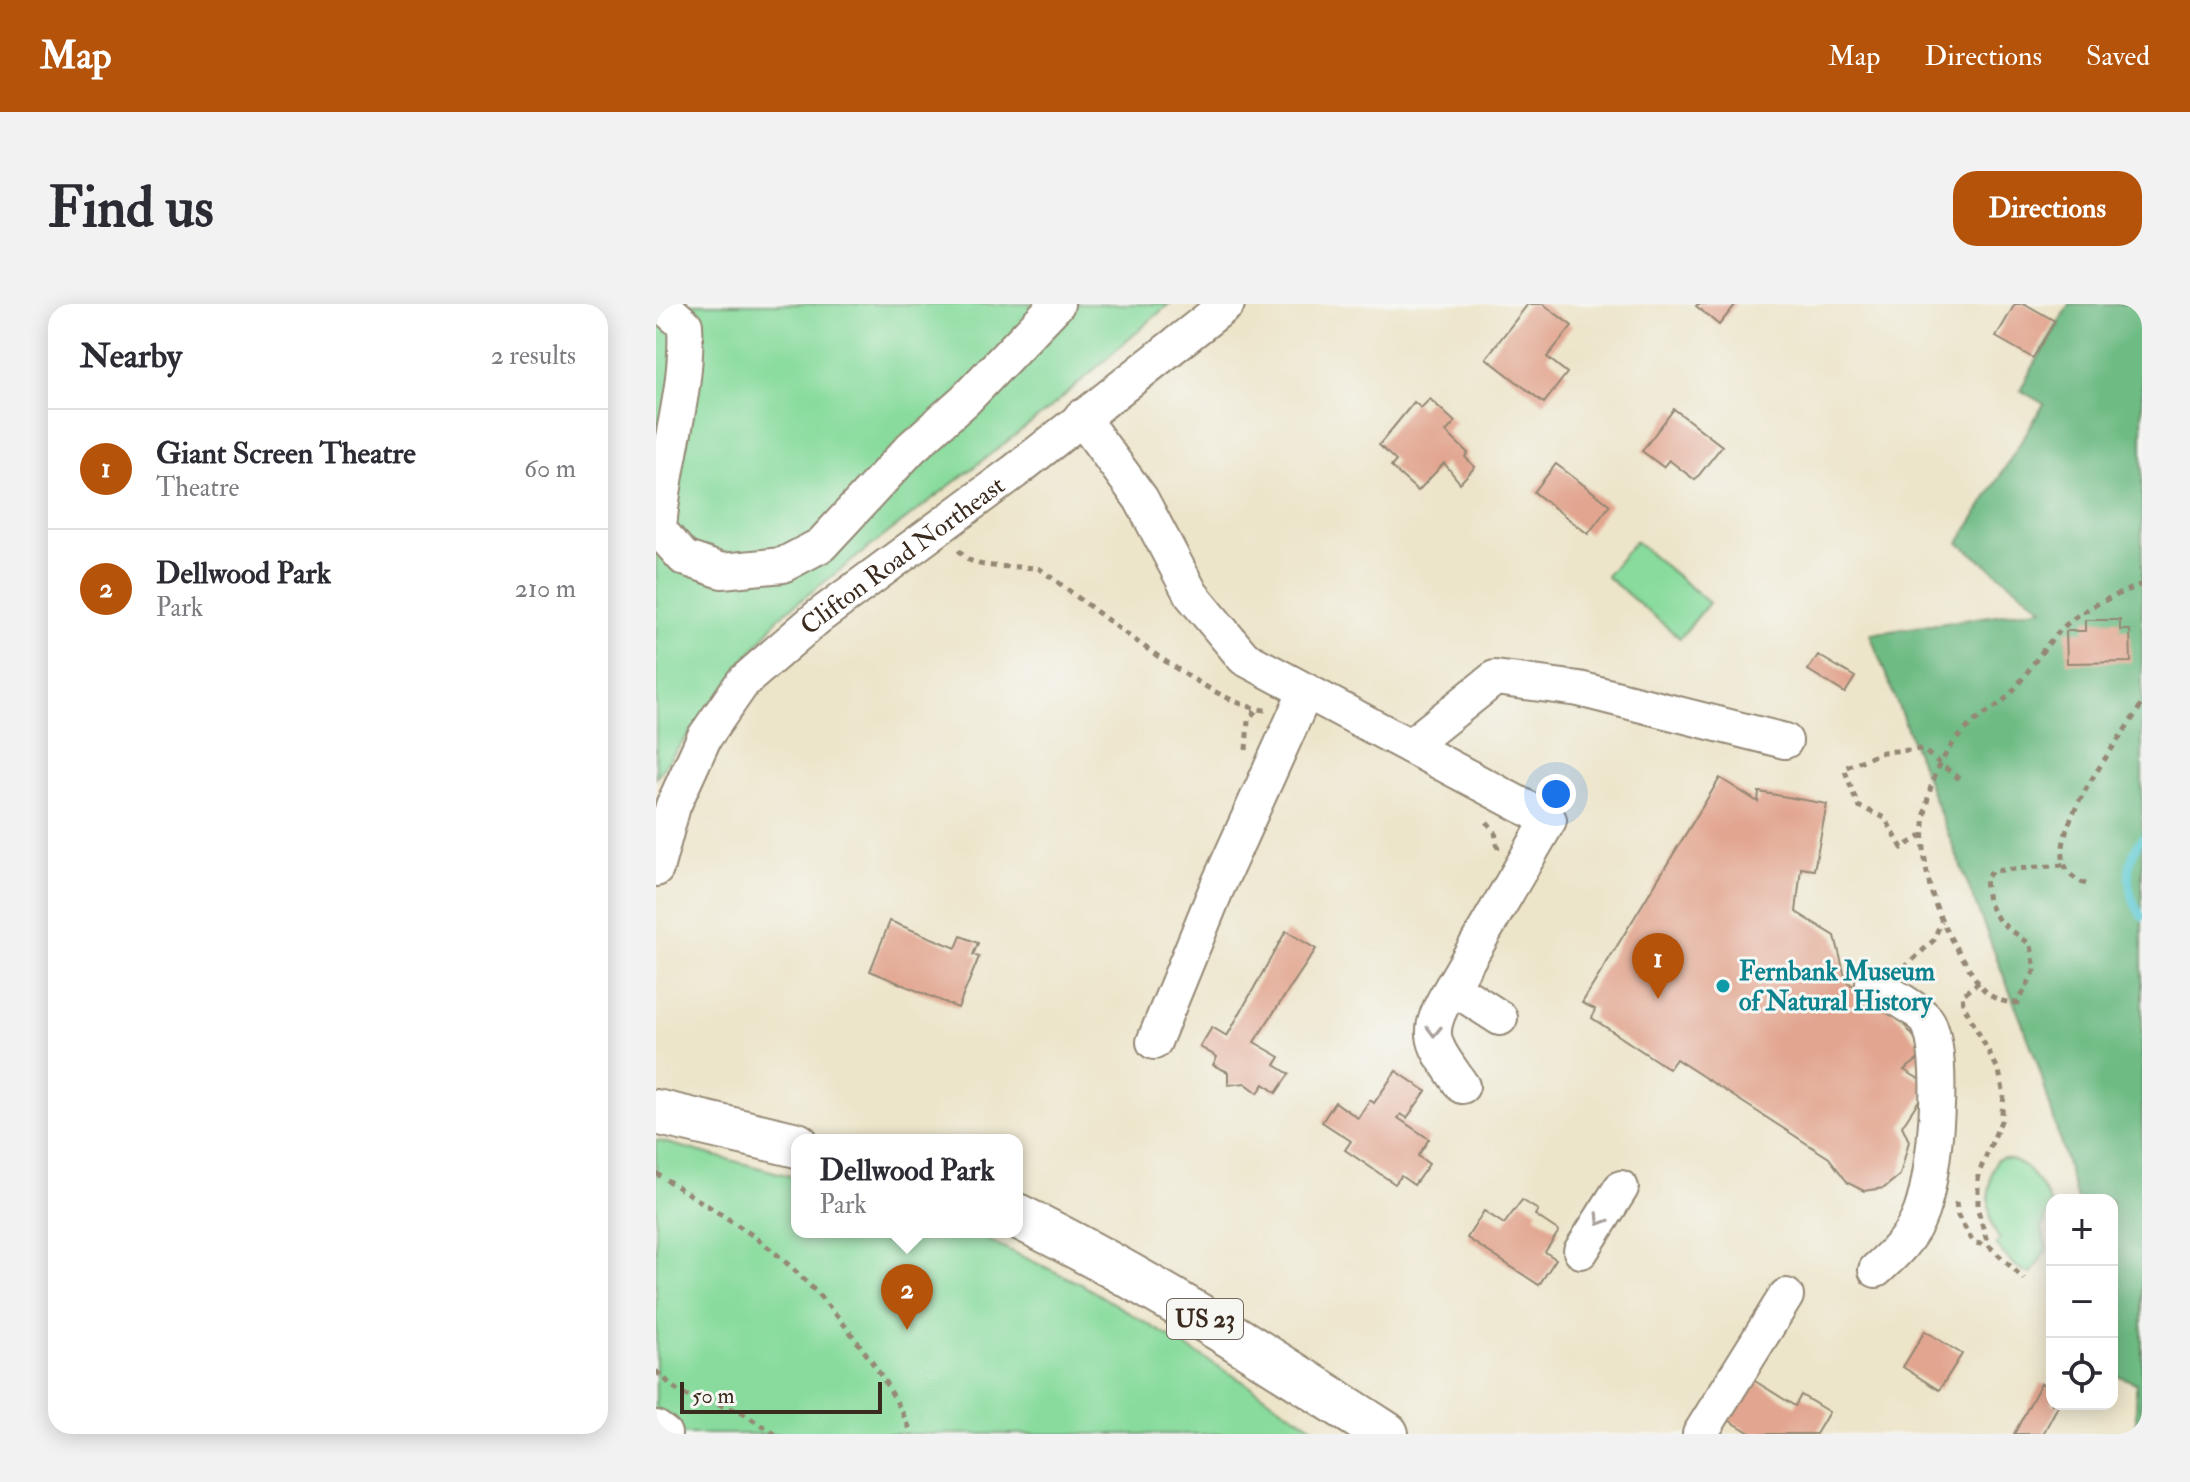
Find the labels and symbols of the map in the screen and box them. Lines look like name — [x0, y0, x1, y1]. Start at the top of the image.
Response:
street label: Clifton Road Northeast — [794, 469, 1011, 642]
your location — [1536, 774, 1576, 814]
pin: 1 — [1632, 933, 1684, 999]
place label: Fernbank Museum of Natural History — [1739, 956, 1936, 1019]
marker: Fernbank Museum of Natural History — [1714, 977, 1732, 995]
one-way arrow — [1425, 1025, 1443, 1038]
one-way arrow — [1596, 1211, 1611, 1226]
pin: 2 — [881, 1264, 933, 1330]
road number: US 23 — [1167, 1299, 1243, 1339]
scale bar — [680, 1378, 882, 1414]

